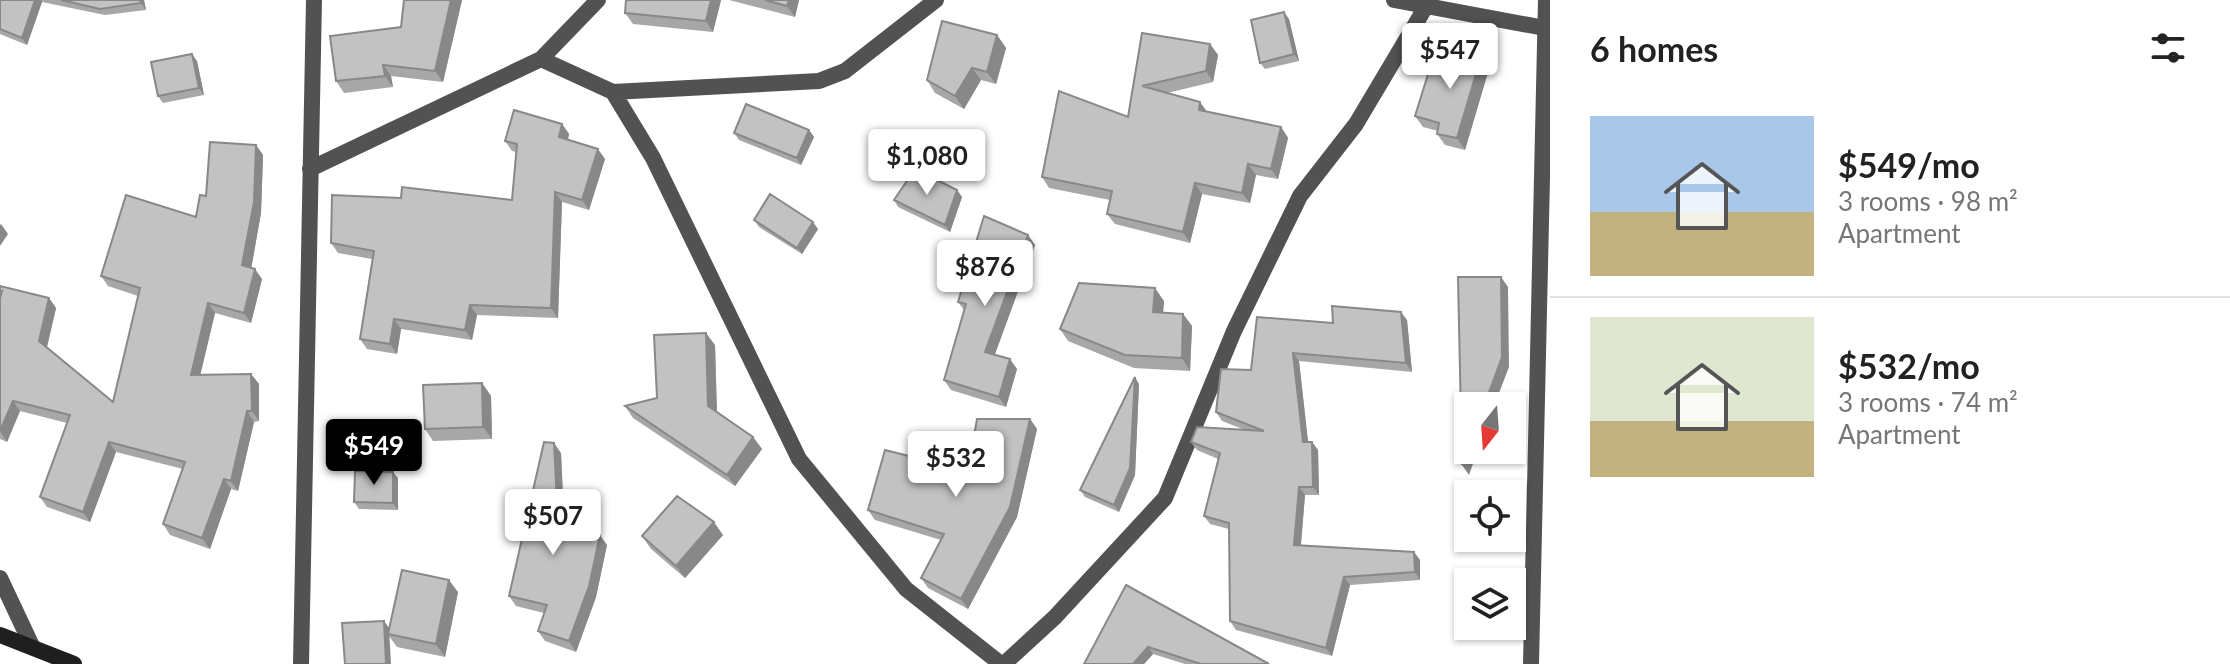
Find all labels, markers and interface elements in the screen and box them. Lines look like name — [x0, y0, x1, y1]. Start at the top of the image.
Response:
pin: $547 — [1403, 23, 1497, 91]
icon: filters — [2146, 26, 2190, 70]
text: 6 homes — [1590, 28, 1718, 69]
text: $547 — [1420, 33, 1480, 65]
pin: $1,080 — [862, 129, 992, 197]
text: $1,080 — [886, 139, 968, 171]
text: $549/mo — [1838, 144, 1980, 185]
icon: home — [1654, 148, 1750, 244]
text: 3 rooms · 98 m² — [1838, 185, 2018, 217]
text: Apartment — [1838, 217, 1961, 249]
pin: $876 — [938, 240, 1032, 308]
text: $876 — [955, 250, 1015, 282]
text: $532/mo — [1838, 345, 1980, 386]
icon: home — [1654, 349, 1750, 445]
text: 3 rooms · 74 m² — [1838, 386, 2018, 418]
north arrow — [1454, 392, 1526, 464]
map controls — [1454, 392, 1526, 640]
text: Apartment — [1838, 418, 1961, 450]
pin: $549 — [327, 419, 421, 487]
text: $549 — [344, 429, 404, 461]
pin: $532 — [909, 431, 1003, 499]
text: $532 — [926, 441, 986, 473]
button: locate — [1454, 480, 1526, 552]
pin: $507 — [506, 489, 600, 557]
text: $507 — [523, 499, 583, 531]
button: layers — [1454, 568, 1526, 640]

